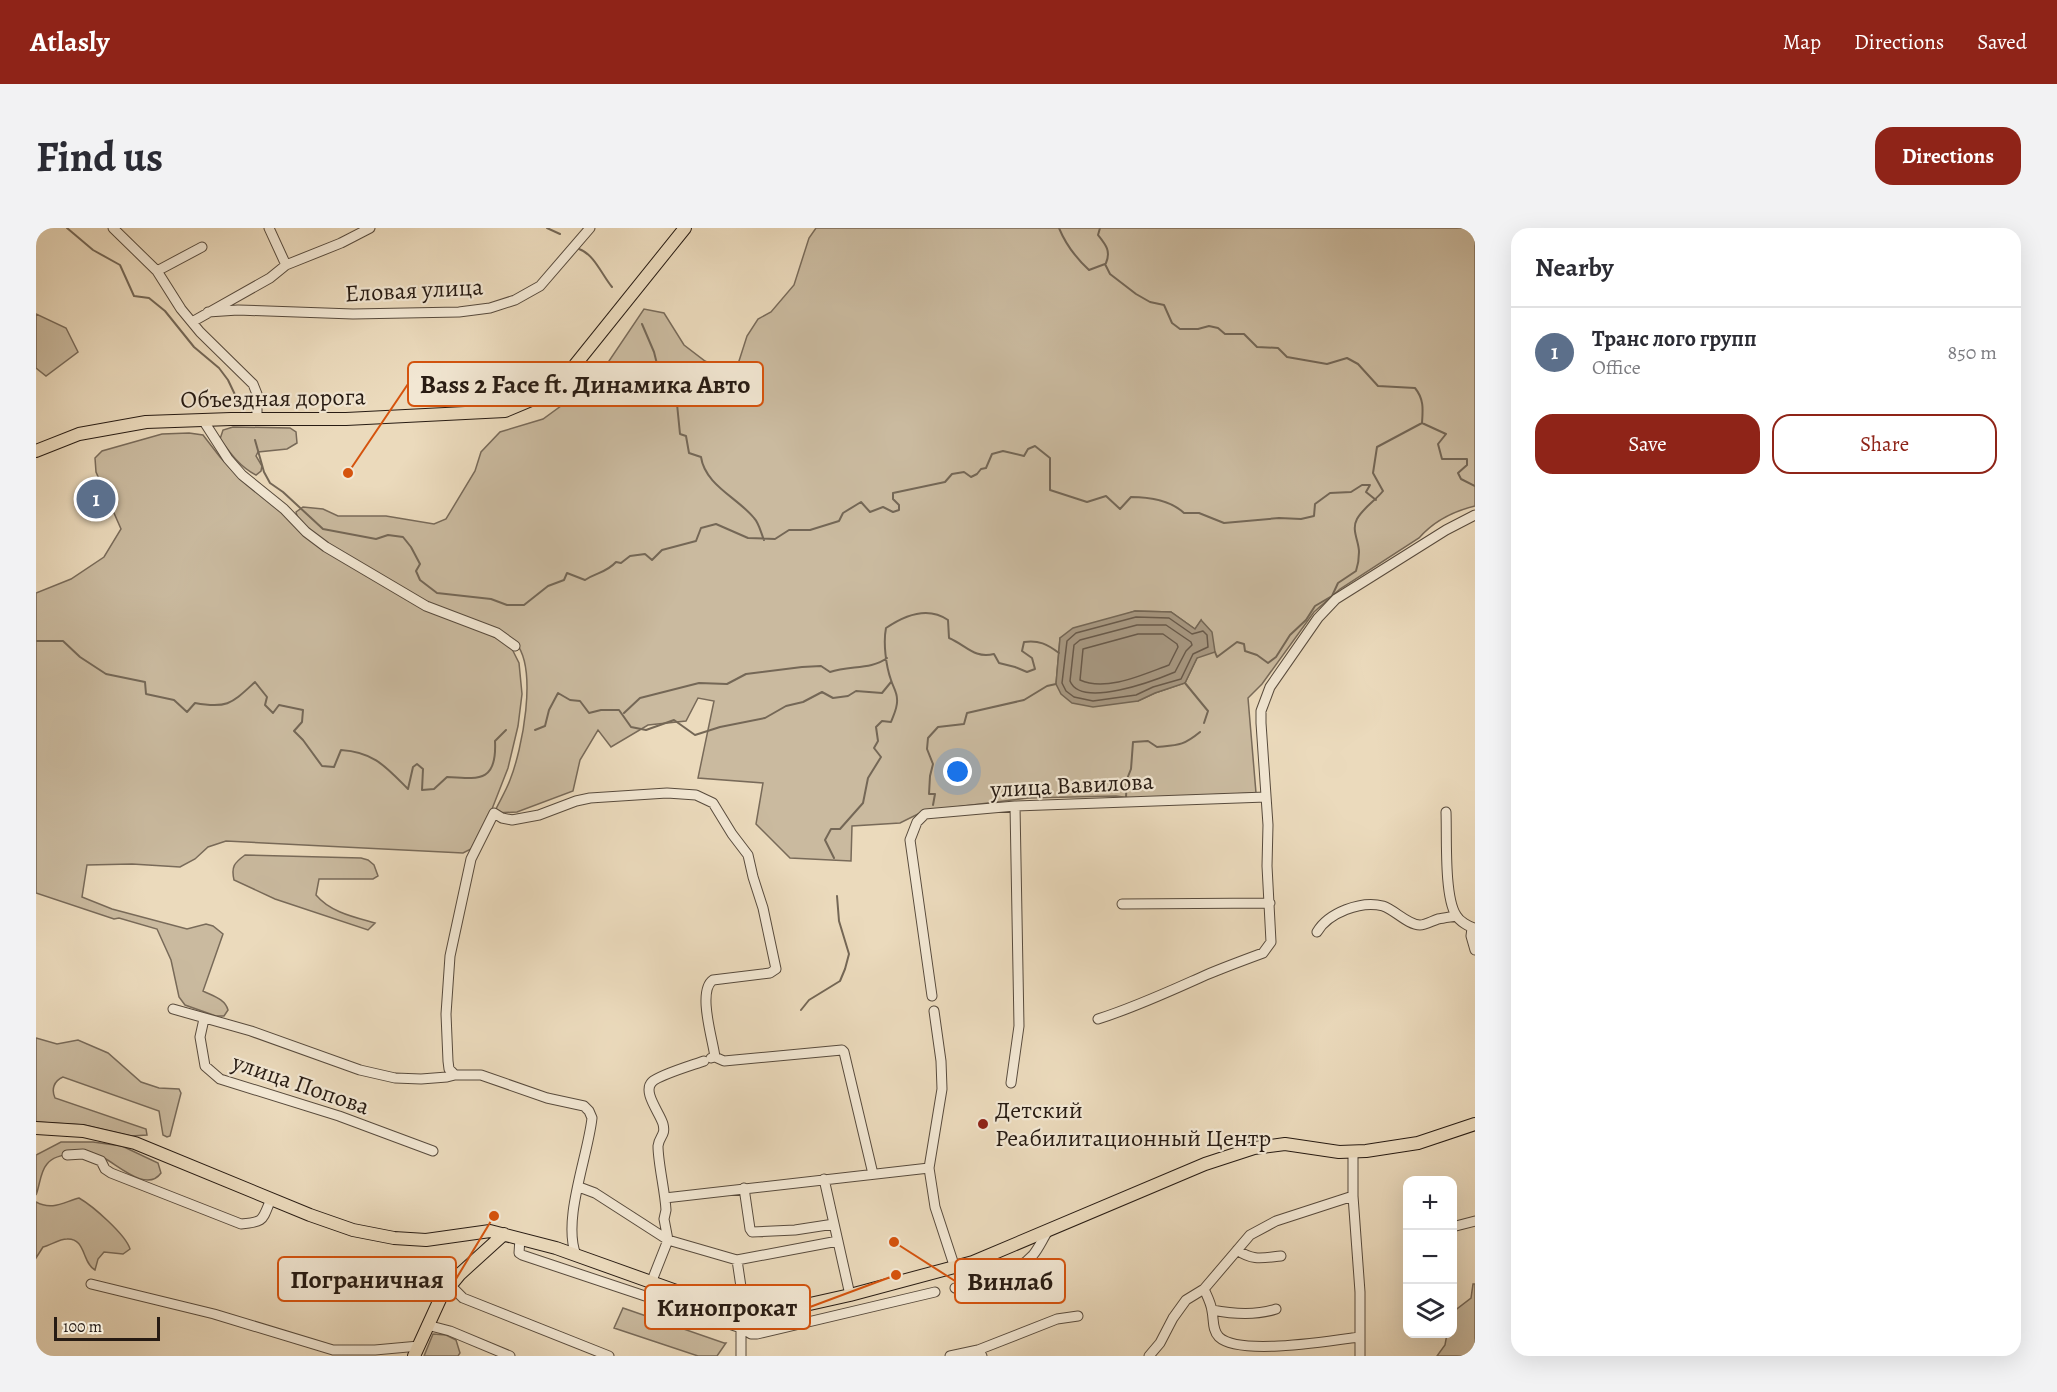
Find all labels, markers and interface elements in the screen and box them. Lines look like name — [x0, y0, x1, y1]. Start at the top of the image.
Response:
text: Atlasly — [30, 23, 109, 61]
text: Map — [1783, 28, 1821, 56]
text: Directions — [1854, 28, 1944, 56]
text: Saved — [1977, 28, 2027, 56]
button: Directions — [1875, 127, 2021, 185]
text: Find us — [36, 128, 163, 185]
text: Nearby — [1535, 250, 1614, 285]
street label: Еловая улица — [344, 270, 484, 310]
text: Транс лого групп — [1592, 324, 1757, 354]
text: 1 — [1551, 339, 1558, 366]
text: 850 m — [1947, 339, 1997, 366]
text: Office — [1592, 354, 1641, 381]
callout: Bass 2 Face ft. Динамика Авто — [408, 362, 763, 406]
text: Bass 2 Face ft. Динамика Авто — [420, 367, 750, 402]
street label: Объездная дорога — [180, 380, 366, 416]
button: Save — [1535, 414, 1760, 474]
button: Share — [1772, 414, 1997, 474]
pin: 1 — [76, 476, 116, 522]
your location — [943, 757, 972, 786]
street label: улица Вавилова — [989, 765, 1154, 805]
street label: улица Попова — [227, 1045, 374, 1122]
place label: Детский Реабилитационный Центр — [995, 1094, 1271, 1154]
marker: Детский Реабилитационный Центр — [976, 1117, 990, 1131]
map controls — [1403, 1176, 1457, 1338]
button: + — [1403, 1176, 1457, 1230]
button: − — [1403, 1230, 1457, 1284]
callout: Пограничная — [278, 1257, 456, 1301]
callout: Винлаб — [955, 1259, 1065, 1303]
text: Пограничная — [290, 1262, 444, 1297]
text: Винлаб — [967, 1264, 1053, 1299]
button: layers — [1403, 1284, 1457, 1338]
callout: Кинопрокат — [645, 1285, 810, 1329]
text: Кинопрокат — [657, 1290, 798, 1325]
scale bar — [54, 1314, 160, 1342]
text: 100 m — [63, 1316, 102, 1338]

